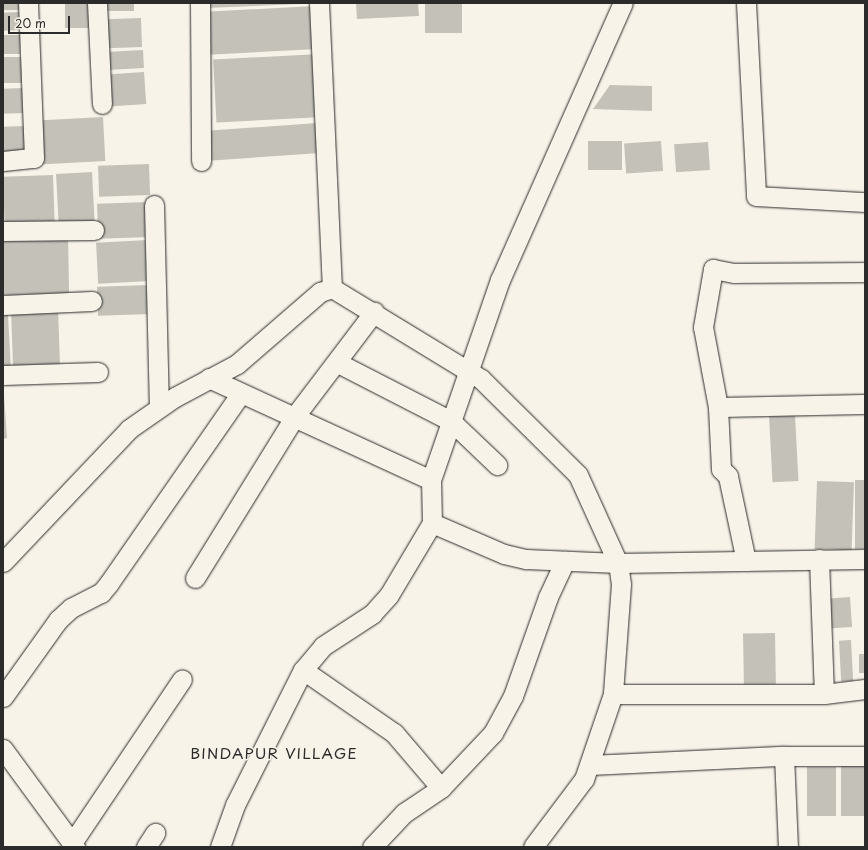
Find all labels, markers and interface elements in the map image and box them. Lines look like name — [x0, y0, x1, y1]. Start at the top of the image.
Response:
scale bar — [10, 8, 72, 34]
text: 20 m — [15, 14, 46, 32]
district label: BINDAPUR VILLAGE — [191, 744, 357, 762]

